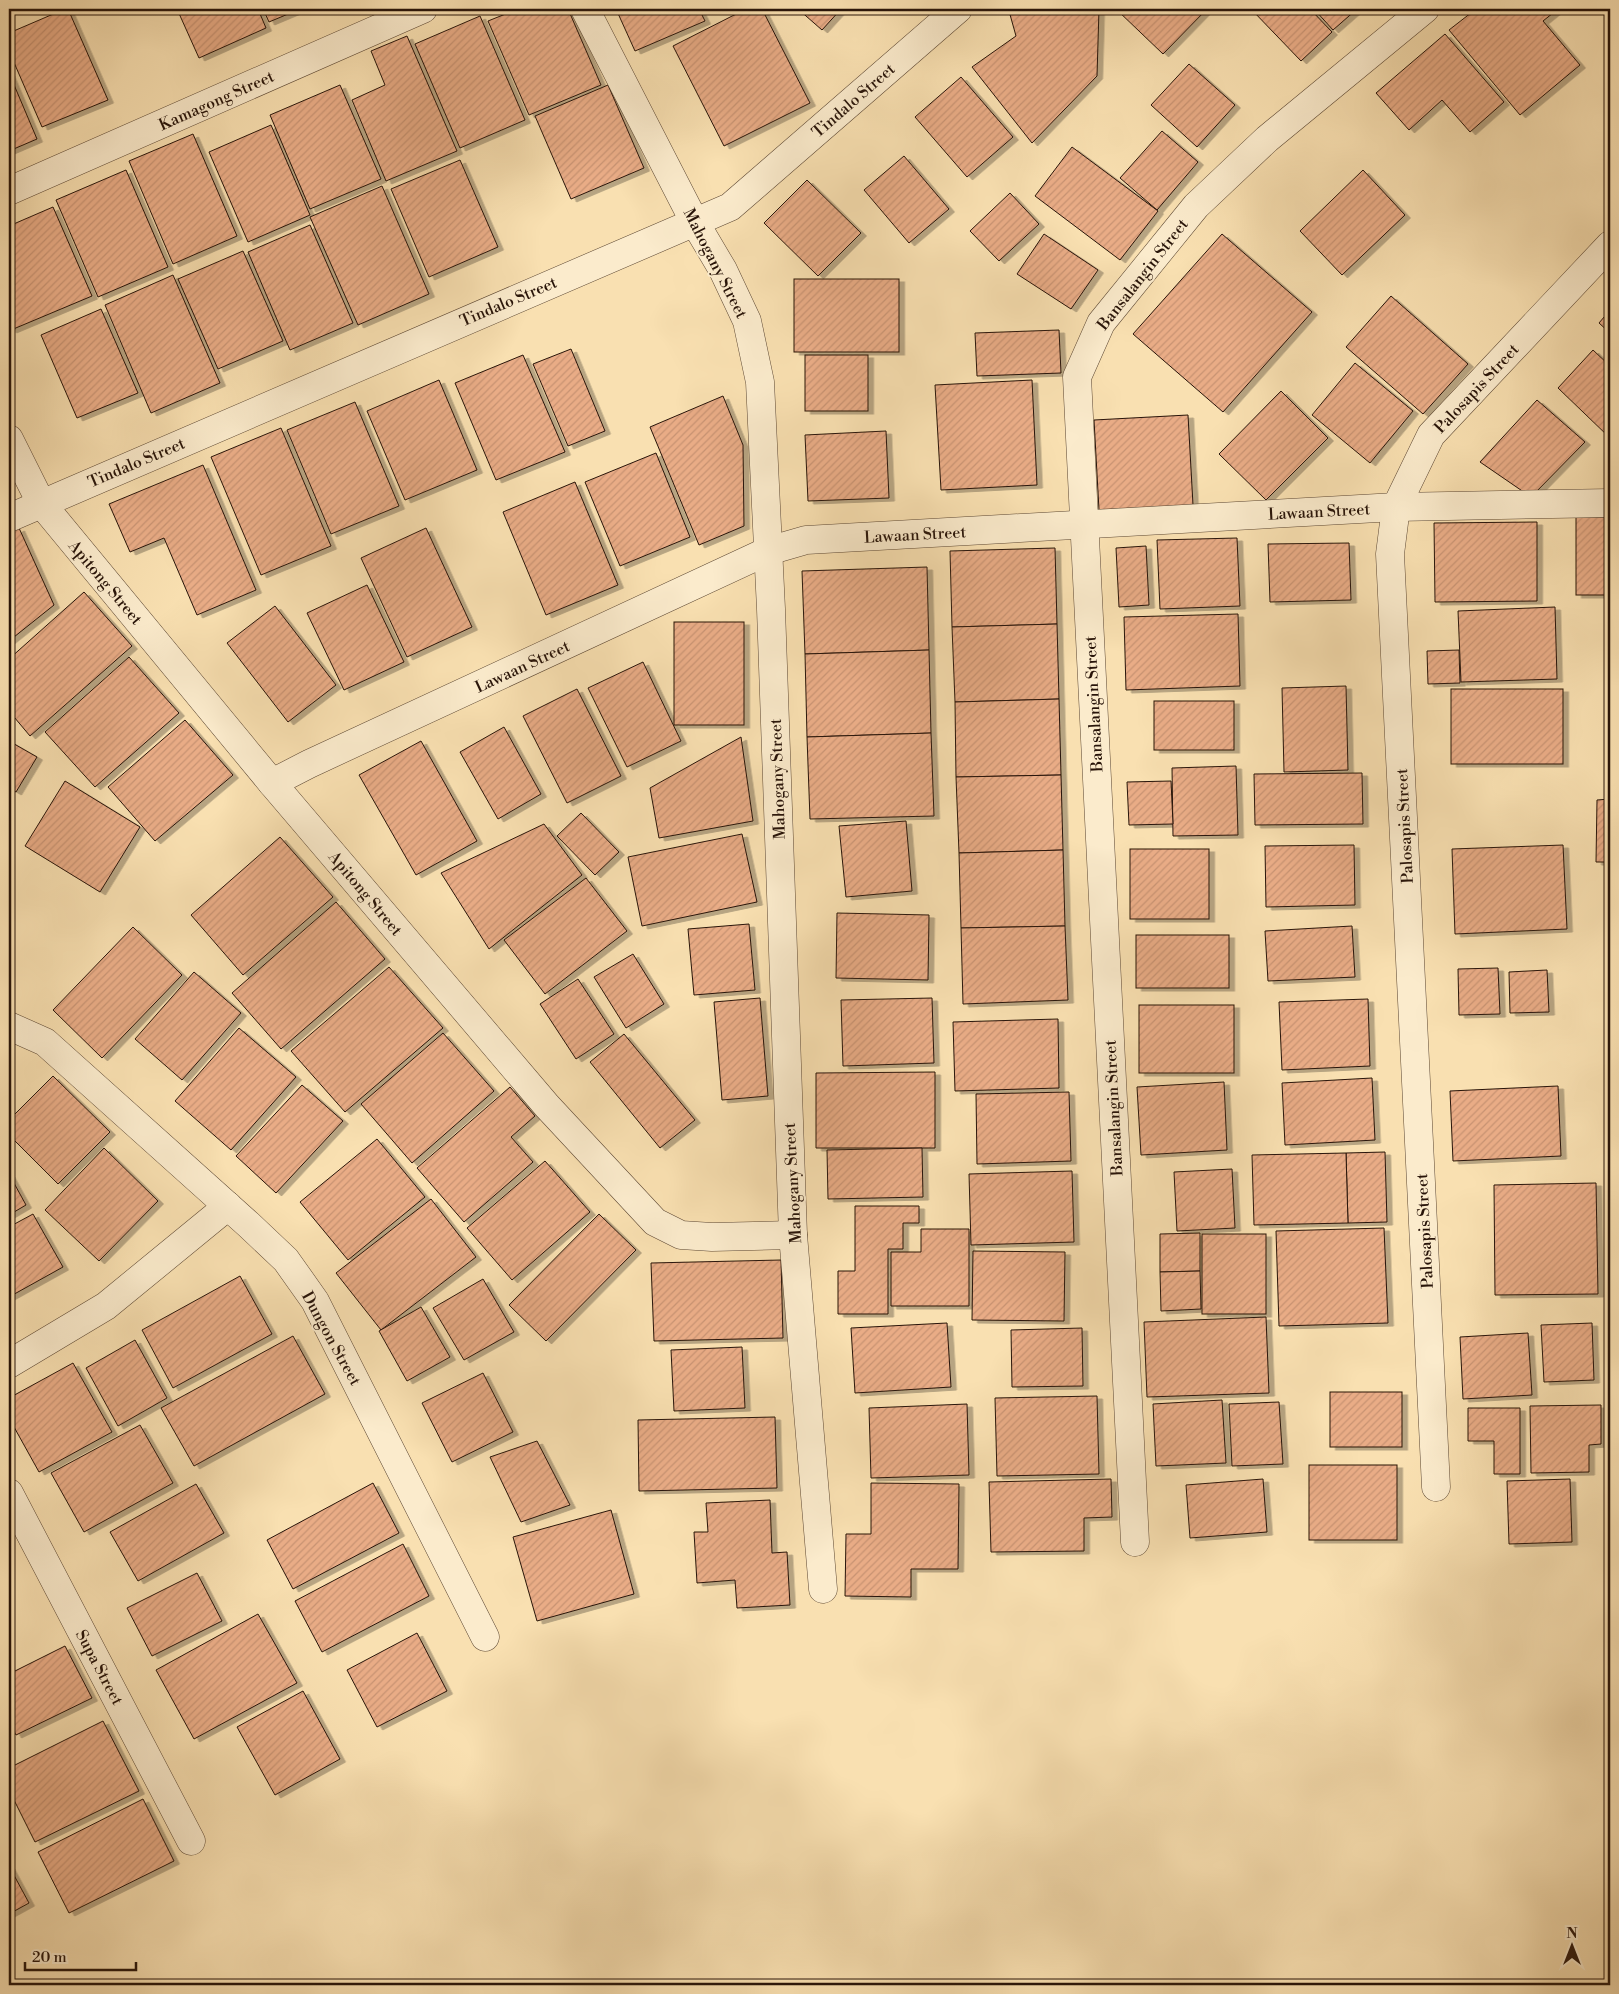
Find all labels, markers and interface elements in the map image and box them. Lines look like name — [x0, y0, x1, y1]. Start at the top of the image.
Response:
street label: Tindalo Street — [808, 59, 900, 142]
street label: Kamagong Street — [156, 66, 278, 135]
street label: Mahogany Street — [679, 205, 752, 322]
street label: Bansalangin Street — [1092, 215, 1193, 335]
street label: Tindalo Street — [457, 272, 560, 331]
street label: Palosapis Street — [1430, 339, 1524, 438]
street label: Tindalo Street — [85, 433, 188, 492]
street label: Lawaan Street — [1267, 499, 1371, 525]
street label: Lawaan Street — [863, 522, 967, 548]
street label: Apitong Street — [63, 535, 147, 629]
street label: Bansalangin Street — [1080, 635, 1108, 773]
street label: Lawaan Street — [472, 636, 573, 698]
street label: Mahogany Street — [766, 718, 790, 840]
street label: Palosapis Street — [1392, 768, 1418, 884]
street label: Apitong Street — [323, 846, 407, 940]
street label: Bansalangin Street — [1100, 1039, 1128, 1177]
street label: Mahogany Street — [780, 1122, 806, 1244]
street label: Palosapis Street — [1412, 1173, 1438, 1289]
street label: Dungon Street — [297, 1288, 365, 1389]
street label: Supa Street — [71, 1626, 127, 1709]
north arrow — [1546, 1922, 1596, 1972]
text: N — [1566, 1925, 1578, 1943]
scale bar — [25, 1939, 136, 1971]
text: 20 m — [32, 1948, 67, 1967]

